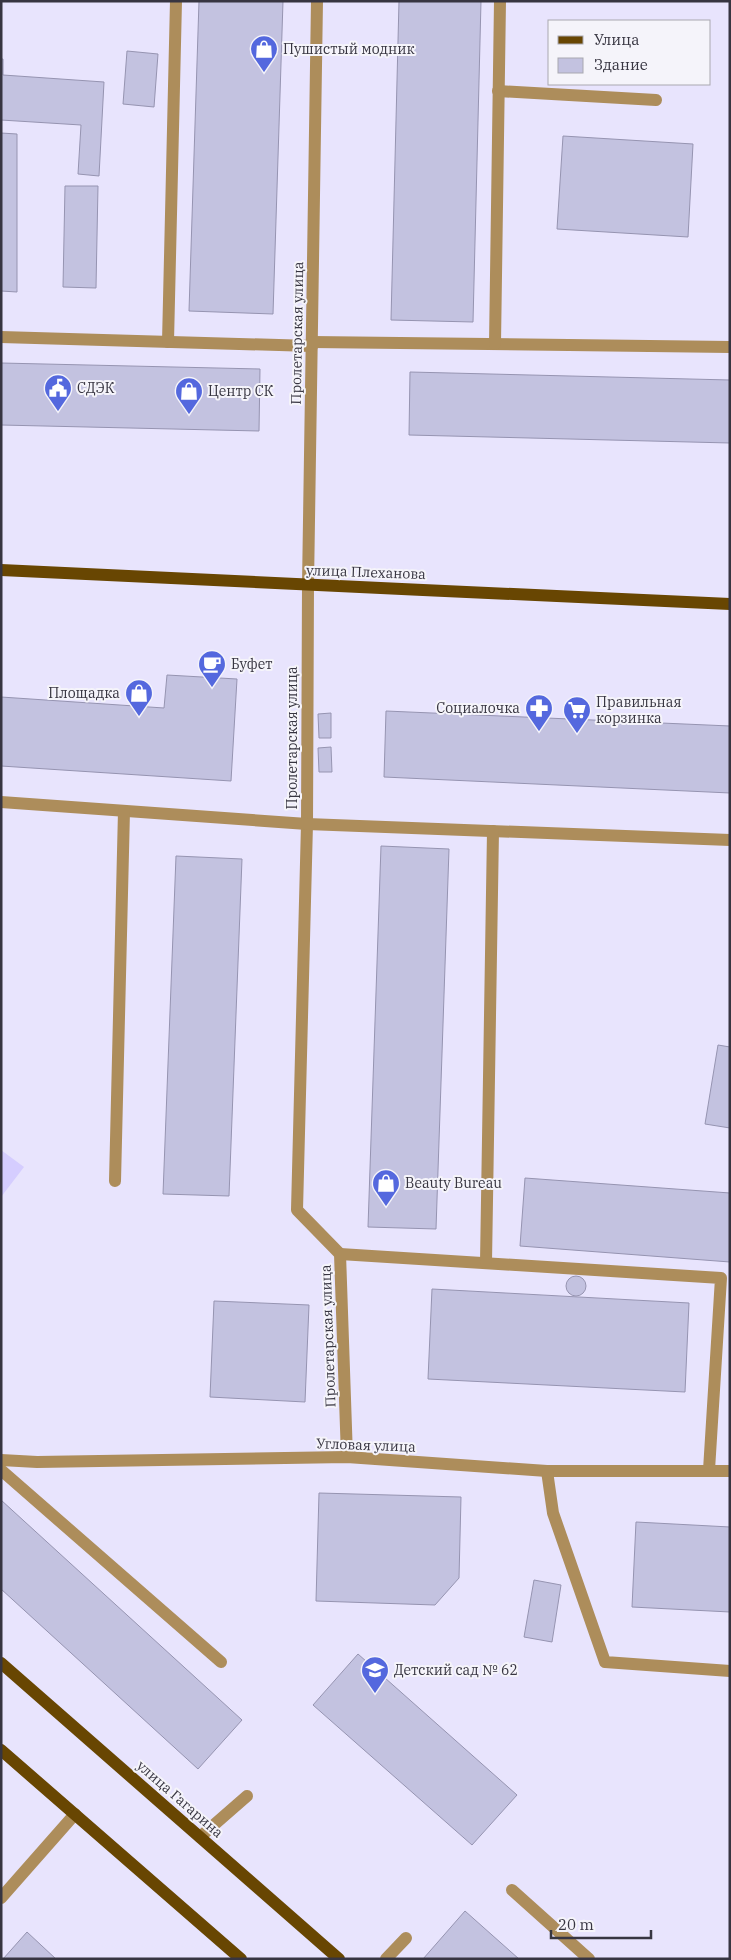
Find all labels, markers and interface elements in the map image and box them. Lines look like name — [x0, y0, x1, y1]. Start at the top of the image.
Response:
legend — [548, 20, 711, 85]
text: Улица — [594, 30, 639, 49]
shop icon: Пушистый модник — [249, 34, 279, 73]
place label: Пушистый модник — [283, 40, 415, 58]
text: Здание — [594, 55, 648, 74]
street label: Пролетарская улица — [287, 261, 307, 405]
public building icon: СДЭК — [43, 373, 73, 412]
shop icon: Центр СК — [174, 376, 204, 415]
place label: СДЭК — [77, 379, 115, 397]
place label: Центр СК — [208, 382, 274, 400]
street label: улица Плеханова — [306, 561, 426, 583]
cafe icon: Буфет — [197, 649, 227, 688]
place label: Буфет — [231, 655, 273, 673]
street label: Пролетарская улица — [283, 666, 301, 810]
shop icon: Площадка — [124, 678, 154, 717]
place label: Площадка — [48, 684, 120, 702]
pharmacy icon: Социалочка — [524, 693, 554, 732]
place label: Правильная корзинка — [596, 693, 681, 727]
supermarket icon: Правильная корзинка — [562, 695, 592, 734]
place label: Социалочка — [436, 699, 520, 717]
shop icon: Beauty Bureau — [371, 1168, 401, 1207]
place label: Beauty Bureau — [405, 1174, 502, 1192]
street label: Пролетарская улица — [316, 1264, 339, 1408]
street label: Угловая улица — [316, 1434, 416, 1456]
school or university icon: Детский сад № 62 — [360, 1655, 390, 1694]
place label: Детский сад № 62 — [394, 1661, 518, 1679]
street label: улица Гагарина — [133, 1757, 227, 1842]
scale bar — [551, 1908, 651, 1940]
text: 20 m — [558, 1915, 594, 1934]

